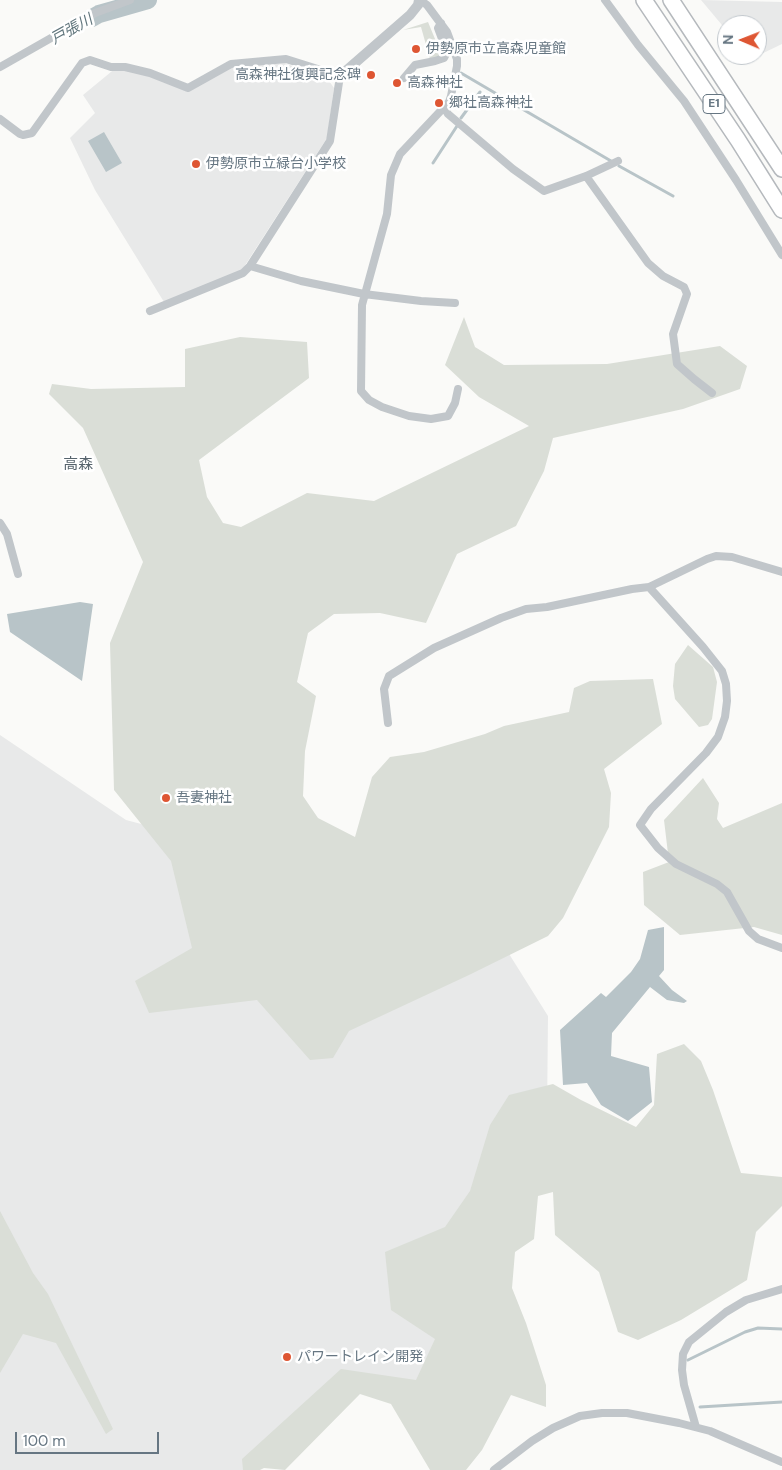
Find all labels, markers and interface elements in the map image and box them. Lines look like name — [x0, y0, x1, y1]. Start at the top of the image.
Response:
water label: 戸張川 — [48, 11, 96, 49]
north arrow — [717, 15, 767, 65]
text: N — [719, 34, 737, 45]
place label: 伊勢原市立高森児童館 — [426, 41, 566, 57]
marker: 伊勢原市立高森児童館 — [410, 43, 422, 55]
place label: 高森神社復興記念碑 — [235, 67, 361, 83]
marker: 高森神社復興記念碑 — [365, 69, 377, 81]
place label: 高森神社 — [407, 75, 463, 91]
marker: 高森神社 — [391, 77, 403, 89]
place label: 郷社高森神社 — [449, 95, 533, 111]
road number: E1 — [703, 95, 725, 114]
marker: 郷社高森神社 — [433, 97, 445, 109]
place label: 伊勢原市立緑台小学校 — [206, 156, 346, 172]
marker: 伊勢原市立緑台小学校 — [190, 158, 202, 170]
district label: 高森 — [63, 456, 93, 474]
place label: 吾妻神社 — [176, 790, 232, 806]
marker: 吾妻神社 — [160, 792, 172, 804]
place label: パワートレイン開発 — [297, 1349, 423, 1365]
marker: パワートレイン開発 — [281, 1351, 293, 1363]
scale bar — [18, 1422, 161, 1454]
text: 100 m — [23, 1431, 66, 1451]

